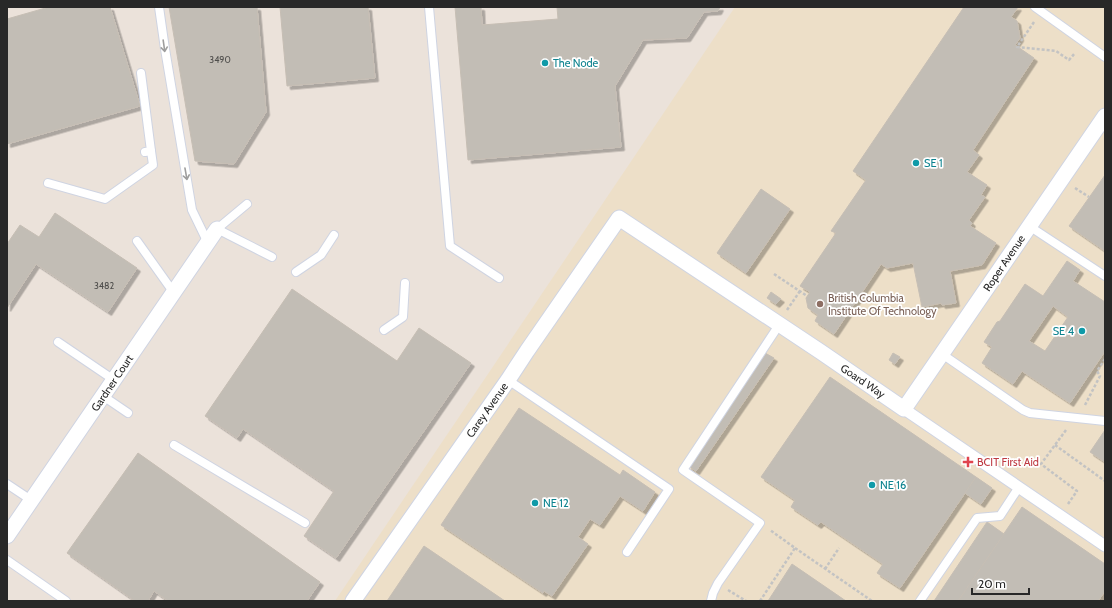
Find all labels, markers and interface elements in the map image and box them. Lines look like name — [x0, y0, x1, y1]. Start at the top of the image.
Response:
one-way arrow — [160, 39, 168, 52]
house number: 3490 — [209, 54, 231, 65]
place label: The Node — [553, 56, 599, 70]
marker: The Node — [540, 58, 550, 68]
place label: SE 1 — [924, 156, 943, 170]
marker: SE 1 — [911, 158, 921, 168]
one-way arrow — [182, 167, 190, 180]
street label: Roper Avenue — [980, 232, 1028, 294]
house number: 3482 — [94, 280, 114, 291]
place label: British Columbia Institute Of Technology — [828, 291, 937, 318]
marker: British Columbia Institute Of Technology — [815, 299, 825, 309]
place label: SE 4 — [1053, 324, 1075, 338]
marker: SE 4 — [1077, 326, 1087, 336]
street label: Gardner Court — [88, 352, 136, 414]
street label: Goard Way — [838, 361, 888, 401]
street label: Carey Avenue — [463, 380, 511, 440]
place label: BCIT First Aid — [977, 455, 1039, 469]
marker: BCIT First Aid — [962, 456, 974, 468]
place label: NE 16 — [880, 478, 906, 492]
marker: NE 16 — [867, 480, 877, 490]
place label: NE 12 — [543, 496, 569, 510]
marker: NE 12 — [530, 498, 540, 508]
scale bar — [972, 570, 1029, 596]
text: 20 m — [978, 576, 1006, 591]

